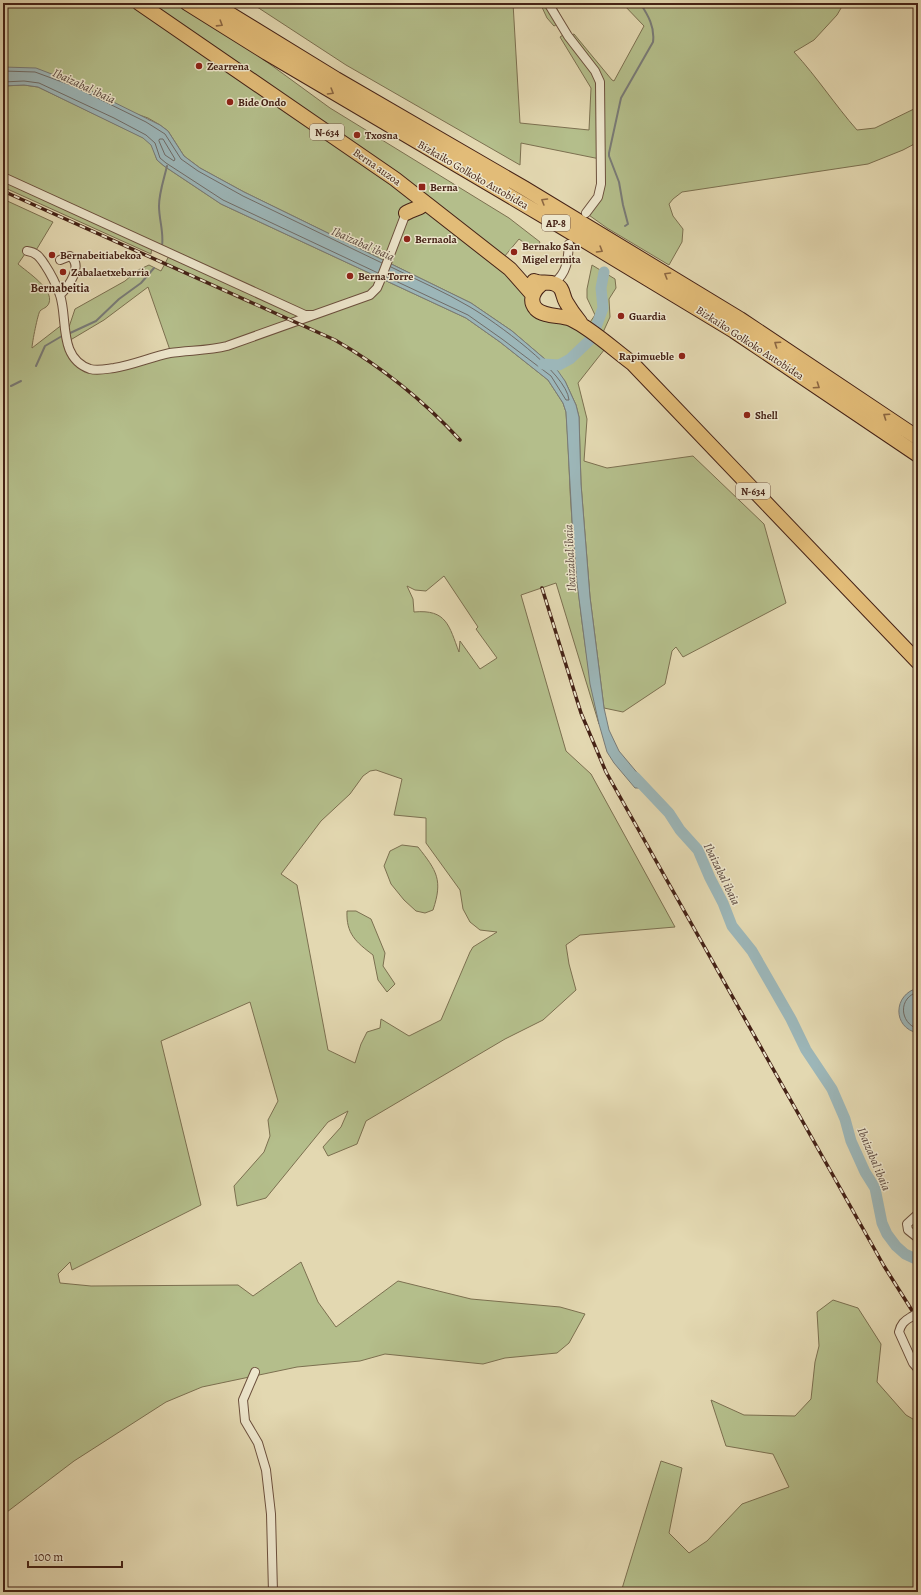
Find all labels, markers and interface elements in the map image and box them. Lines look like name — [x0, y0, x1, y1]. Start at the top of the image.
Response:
one-way arrow — [216, 19, 223, 27]
place label: Zearrena — [207, 59, 250, 74]
marker: Zearrena — [194, 61, 204, 71]
water label: Ibaizabal ibaia — [50, 64, 118, 108]
one-way arrow — [327, 87, 334, 94]
place label: Bide Ondo — [238, 95, 286, 110]
marker: Bide Ondo — [225, 97, 235, 107]
road number: N-634 — [310, 124, 344, 140]
place label: Txosna — [365, 128, 399, 143]
marker: Txosna — [352, 130, 362, 140]
street label: Bizkaiko Golkoko Autobidea — [415, 137, 532, 213]
street label: Berna auzoa — [350, 145, 405, 190]
place label: Berna — [430, 180, 459, 195]
marker: Berna — [417, 182, 427, 192]
one-way arrow — [541, 198, 548, 205]
road number: AP-8 — [542, 215, 570, 231]
water label: Ibaizabal ibaia — [329, 223, 397, 265]
place label: Bernaola — [415, 232, 458, 247]
marker: Bernaola — [402, 234, 412, 244]
place label: Bernako San Migel ermita — [522, 239, 581, 267]
one-way arrow — [596, 245, 603, 253]
marker: Bernako San Migel ermita — [509, 247, 519, 257]
place label: Bernabeitiabekoa — [60, 248, 142, 263]
marker: Bernabeitiabekoa — [47, 250, 57, 260]
place label: Zabalaetxebarria — [71, 265, 150, 280]
marker: Zabalaetxebarria — [58, 267, 68, 277]
place label: Berna Torre — [358, 269, 413, 284]
marker: Berna Torre — [345, 271, 355, 281]
one-way arrow — [664, 272, 671, 279]
district label: Bernabeitia — [31, 280, 90, 296]
street label: Bizkaiko Golkoko Autobidea — [693, 302, 808, 384]
place label: Guardia — [629, 309, 667, 324]
marker: Guardia — [616, 311, 626, 321]
one-way arrow — [775, 342, 782, 349]
place label: Rapimueble — [619, 349, 674, 364]
marker: Rapimueble — [677, 351, 687, 361]
one-way arrow — [813, 381, 820, 389]
place label: Shell — [755, 408, 778, 423]
marker: Shell — [742, 410, 752, 420]
one-way arrow — [883, 414, 890, 421]
road number: N-634 — [736, 483, 770, 499]
water label: Ibaizabal ibaia — [560, 523, 580, 592]
water label: Ibaizabal ibaia — [700, 840, 744, 908]
water label: Ibaizabal ibaia — [853, 1125, 895, 1194]
scale bar — [28, 1543, 122, 1569]
text: 100 m — [34, 1549, 63, 1565]

